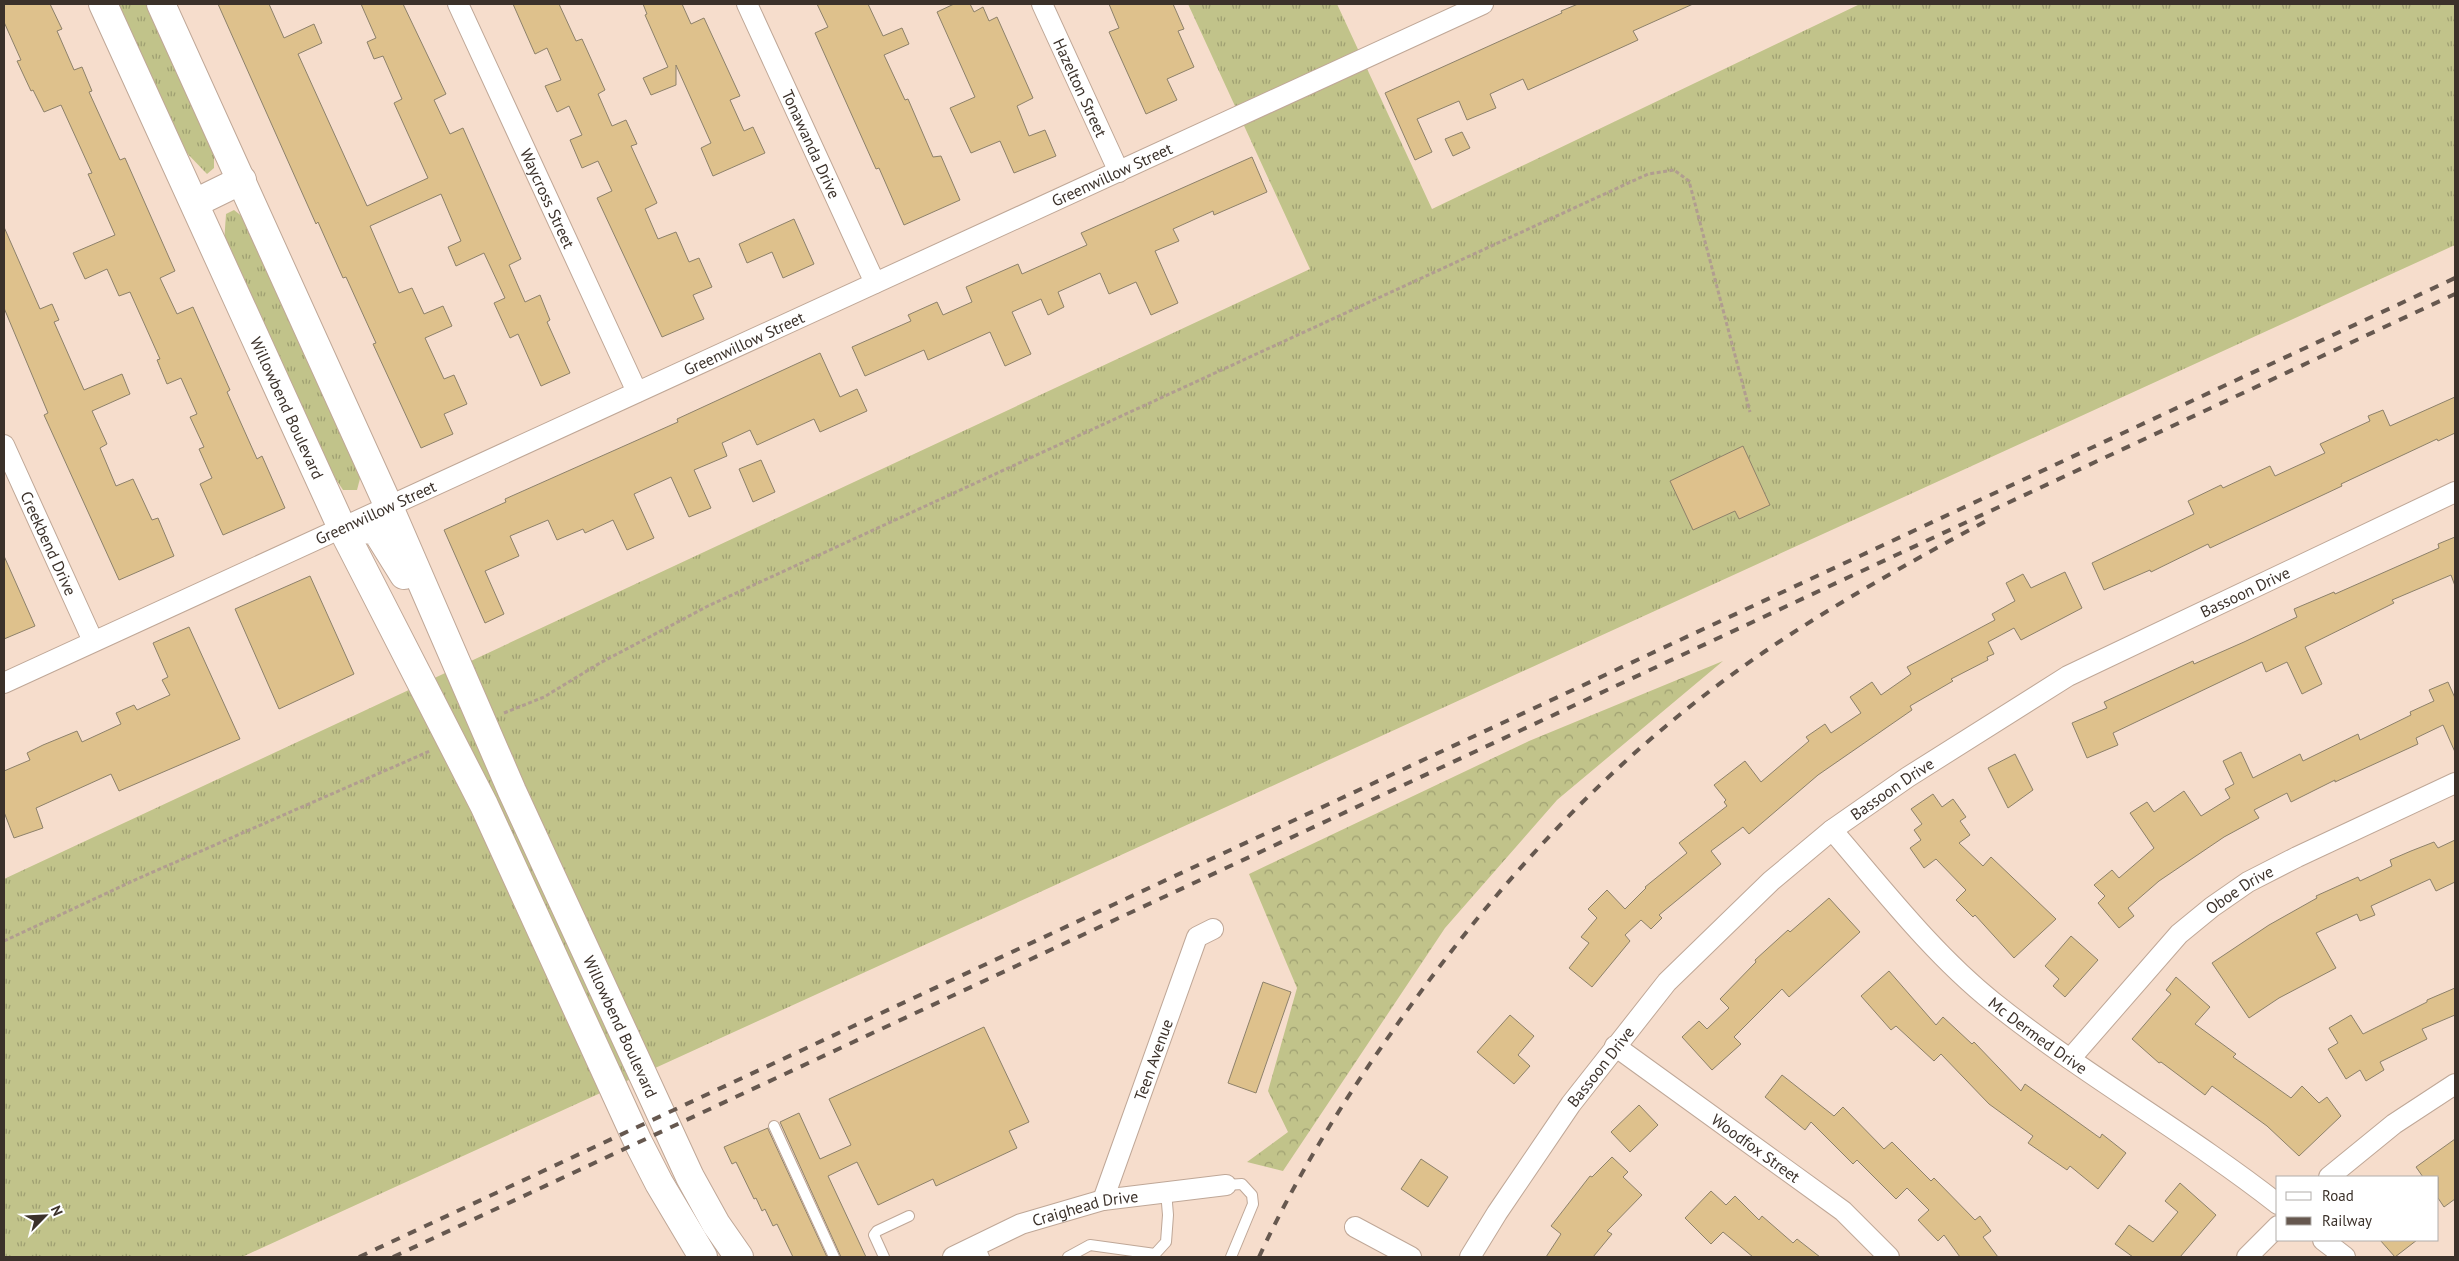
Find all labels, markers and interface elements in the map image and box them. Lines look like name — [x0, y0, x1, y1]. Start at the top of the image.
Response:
street label: Hazelton Street — [1049, 35, 1112, 141]
street label: Tonawanda Drive — [778, 86, 845, 201]
street label: Greenwillow Street — [1048, 138, 1176, 211]
street label: Waycross Street — [516, 145, 580, 252]
street label: Greenwillow Street — [680, 307, 808, 380]
street label: Willowbend Boulevard — [246, 334, 328, 482]
street label: Greenwillow Street — [312, 476, 440, 549]
street label: Creekbend Drive — [16, 488, 81, 599]
street label: Bassoon Drive — [2197, 562, 2293, 622]
street label: Bassoon Drive — [1846, 753, 1938, 824]
street label: Oboe Drive — [2201, 861, 2277, 918]
street label: Willowbend Boulevard — [579, 952, 662, 1101]
street label: Mc Dermed Drive — [1985, 992, 2091, 1078]
street label: Teen Avenue — [1129, 1016, 1177, 1103]
street label: Bassoon Drive — [1563, 1022, 1638, 1111]
street label: Woodfox Street — [1708, 1109, 1805, 1187]
legend — [2276, 1176, 2439, 1241]
street label: Craighead Drive — [1030, 1186, 1139, 1230]
text: Road — [2322, 1186, 2354, 1205]
north arrow — [20, 1191, 70, 1241]
text: N — [47, 1203, 67, 1219]
text: Railway — [2322, 1211, 2372, 1230]

